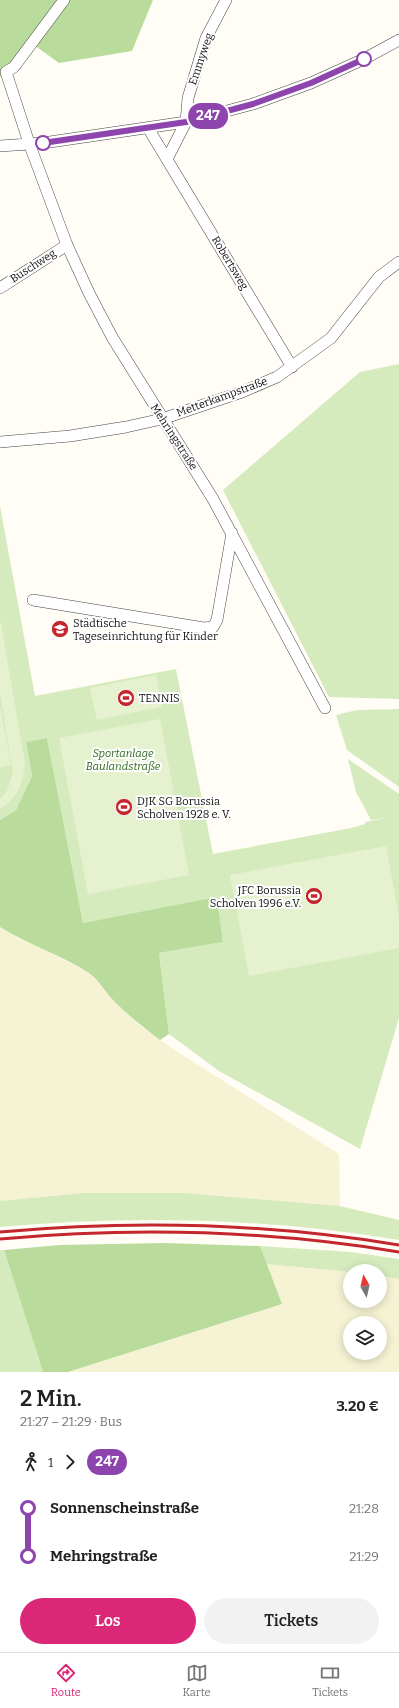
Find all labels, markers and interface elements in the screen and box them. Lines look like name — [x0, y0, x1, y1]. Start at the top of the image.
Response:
street label: Emmyweg — [186, 31, 216, 87]
unlabelled marker — [356, 51, 372, 67]
line badge: 247 — [185, 103, 231, 129]
text: 247 — [196, 107, 220, 124]
unlabelled marker — [35, 135, 51, 151]
street label: Robertsweg — [209, 234, 251, 292]
street label: Buschweg — [8, 246, 58, 286]
street label: Metterkampstraße — [175, 374, 269, 420]
street label: Mehringstraße — [148, 401, 200, 473]
place label: Städtische Tageseinrichtung für Kinder — [73, 617, 218, 643]
school or university icon: Städtische Tageseinrichtung für Kinder — [50, 619, 70, 639]
sports icon: TENNIS — [116, 688, 136, 708]
place label: TENNIS — [139, 692, 180, 705]
park label: Sportanlage Baulandstraße — [86, 747, 161, 773]
place label: DJK SG Borussia Scholven 1928 e. V. — [137, 795, 231, 821]
sports icon: DJK SG Borussia Scholven 1928 e. V. — [114, 797, 134, 817]
place label: JFC Borussia Scholven 1996 e.V. — [210, 884, 301, 910]
sports icon: JFC Borussia Scholven 1996 e.V. — [304, 886, 324, 906]
north arrow — [343, 1264, 387, 1308]
map controls — [343, 1264, 387, 1360]
button: layers — [343, 1316, 387, 1360]
text: 2 Min. — [20, 1385, 82, 1412]
text: 3.20 € — [336, 1397, 379, 1415]
text: 21:27 – 21:29 · Bus — [20, 1414, 122, 1429]
icon: walk — [20, 1451, 42, 1473]
icon: forward — [59, 1451, 81, 1473]
text: 247 — [95, 1453, 119, 1470]
text: 1 — [48, 1455, 53, 1470]
text: Sonnenscheinstraße — [50, 1499, 199, 1517]
text: 21:28 — [349, 1501, 379, 1516]
text: Mehringstraße — [50, 1547, 158, 1565]
text: 21:29 — [349, 1549, 379, 1564]
button: Los — [20, 1598, 196, 1644]
button: Tickets — [204, 1598, 379, 1644]
tab: Route — [51, 1662, 81, 1699]
tab: Karte — [183, 1662, 211, 1699]
tab: Tickets — [312, 1662, 348, 1699]

